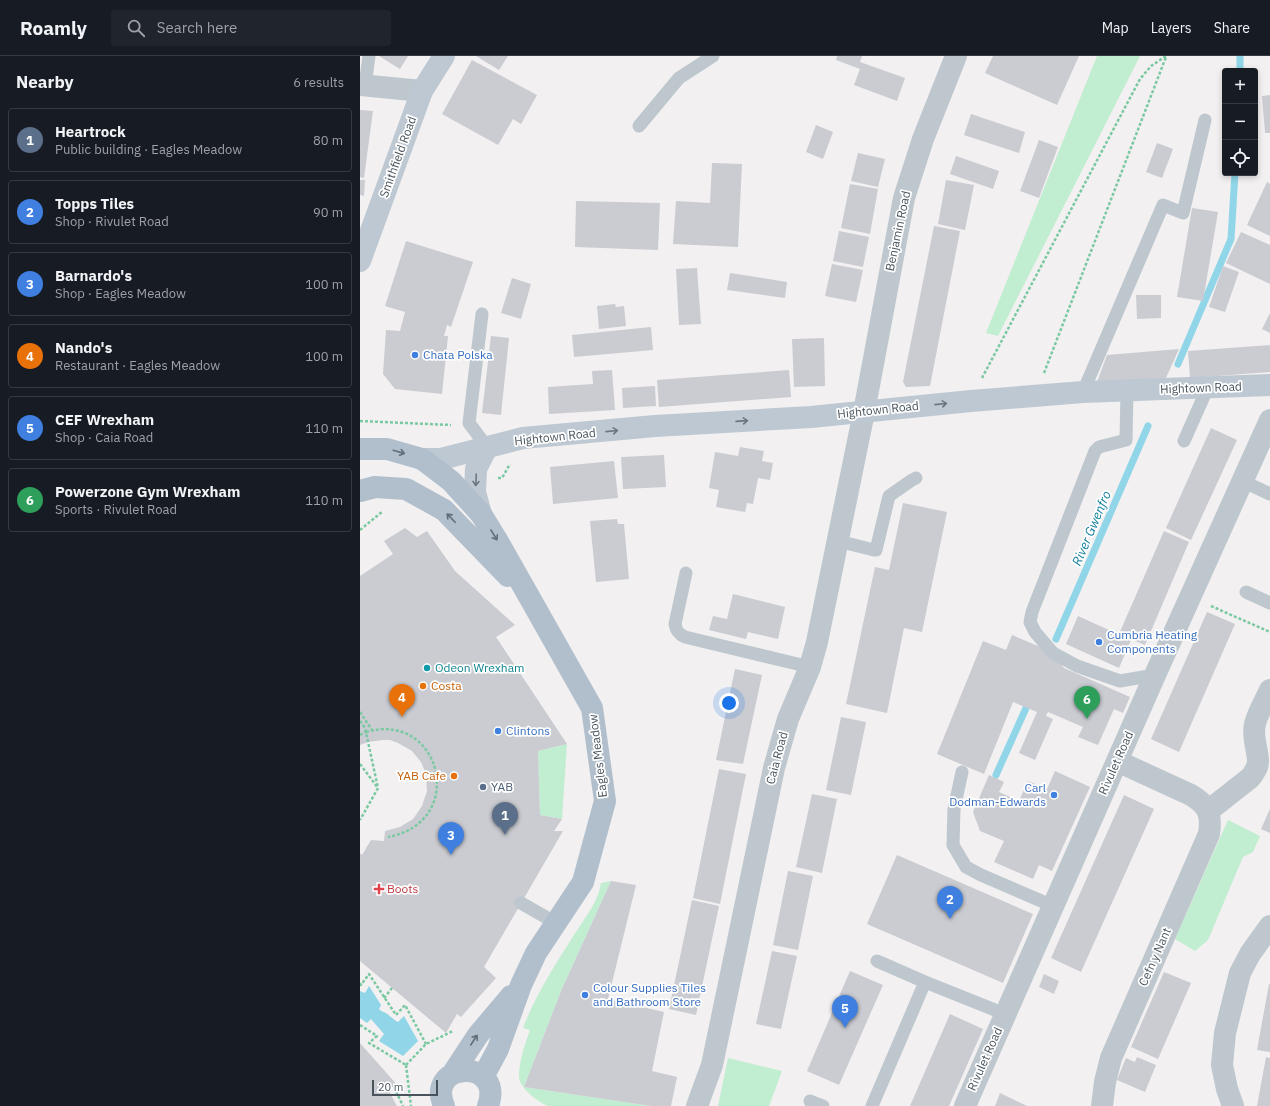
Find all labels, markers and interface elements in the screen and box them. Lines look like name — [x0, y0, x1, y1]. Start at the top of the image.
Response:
search box — [111, 10, 391, 46]
text: Roamly — [20, 16, 87, 40]
icon: search — [125, 17, 147, 39]
text: Search here — [157, 18, 237, 37]
text: Map — [1102, 19, 1129, 37]
text: Layers — [1151, 19, 1192, 37]
text: Share — [1214, 19, 1250, 37]
map controls — [1222, 68, 1258, 176]
button: + — [1222, 68, 1258, 104]
text: Nearby — [16, 71, 74, 93]
text: 6 results — [293, 74, 344, 91]
button: − — [1222, 104, 1258, 140]
street label: Smithfield Road — [376, 114, 419, 200]
text: Heartrock — [55, 122, 126, 141]
text: 1 — [26, 132, 34, 149]
text: 80 m — [313, 132, 343, 149]
button: locate — [1222, 140, 1258, 176]
text: Public building · Eagles Meadow — [55, 141, 242, 158]
street label: Benjamin Road — [882, 190, 913, 272]
text: Topps Tiles — [55, 194, 134, 213]
text: 2 — [26, 204, 34, 221]
text: 90 m — [313, 204, 343, 221]
text: Shop · Rivulet Road — [55, 213, 169, 230]
text: Barnardo's — [55, 266, 132, 285]
text: 3 — [26, 276, 34, 293]
text: 100 m — [305, 276, 343, 293]
text: Shop · Eagles Meadow — [55, 285, 186, 302]
text: Nando's — [55, 338, 112, 357]
place label: Chata Polska — [423, 347, 493, 362]
text: 4 — [26, 348, 34, 365]
text: 100 m — [305, 348, 343, 365]
marker: Chata Polska — [410, 350, 420, 360]
text: Restaurant · Eagles Meadow — [55, 357, 220, 374]
street label: Hightown Road — [1160, 379, 1242, 396]
street label: Hightown Road — [836, 398, 919, 421]
one-way arrow — [934, 400, 947, 408]
text: CEF Wrexham — [55, 410, 154, 429]
one-way arrow — [735, 417, 748, 425]
text: 5 — [26, 420, 34, 437]
text: 110 m — [305, 420, 343, 437]
street label: Hightown Road — [513, 425, 596, 448]
one-way arrow — [605, 427, 618, 434]
text: Shop · Caia Road — [55, 429, 153, 446]
one-way arrow — [392, 449, 405, 457]
one-way arrow — [472, 473, 479, 486]
text: Powerzone Gym Wrexham — [55, 482, 240, 501]
water label: River Gwenfro — [1068, 488, 1115, 568]
text: 6 — [26, 492, 34, 509]
text: 110 m — [305, 492, 343, 509]
text: Sports · Rivulet Road — [55, 501, 177, 518]
one-way arrow — [446, 513, 456, 523]
one-way arrow — [490, 529, 498, 540]
place label: Cumbria Heating Components — [1107, 627, 1198, 656]
marker: Cumbria Heating Components — [1094, 637, 1104, 647]
place label: Odeon Wrexham — [435, 660, 525, 675]
marker: Odeon Wrexham — [422, 663, 432, 673]
place label: Costa — [431, 678, 462, 693]
marker: Costa — [418, 681, 428, 691]
pin: 4 — [389, 684, 415, 717]
pin: 6 — [1074, 686, 1100, 719]
your location — [719, 693, 739, 713]
street label: Eagles Meadow — [585, 714, 610, 799]
place label: Clintons — [506, 723, 550, 738]
marker: Clintons — [493, 726, 503, 736]
street label: Rivulet Road — [1095, 729, 1136, 797]
street label: Caia Road — [762, 730, 791, 786]
place label: YAB Cafe — [397, 768, 446, 783]
marker: YAB Cafe — [449, 771, 459, 781]
place label: YAB — [491, 779, 513, 794]
place label: Carl Dodman-Edwards — [949, 780, 1046, 809]
marker: YAB — [478, 782, 488, 792]
marker: Carl Dodman-Edwards — [1049, 790, 1059, 800]
pin: 1 — [492, 802, 518, 835]
pin: 3 — [438, 822, 464, 855]
place label: Boots — [387, 881, 418, 896]
marker: Boots — [374, 884, 384, 894]
pin: 2 — [937, 886, 963, 919]
street label: Cefn y Nant — [1135, 925, 1174, 988]
place label: Colour Supplies Tiles and Bathroom Store — [593, 980, 706, 1009]
marker: Colour Supplies Tiles and Bathroom Store — [580, 990, 590, 1000]
pin: 5 — [832, 995, 858, 1028]
street label: Rivulet Road — [964, 1025, 1005, 1093]
one-way arrow — [470, 1035, 479, 1046]
scale bar — [372, 1078, 438, 1097]
text: 20 m — [378, 1080, 403, 1094]

